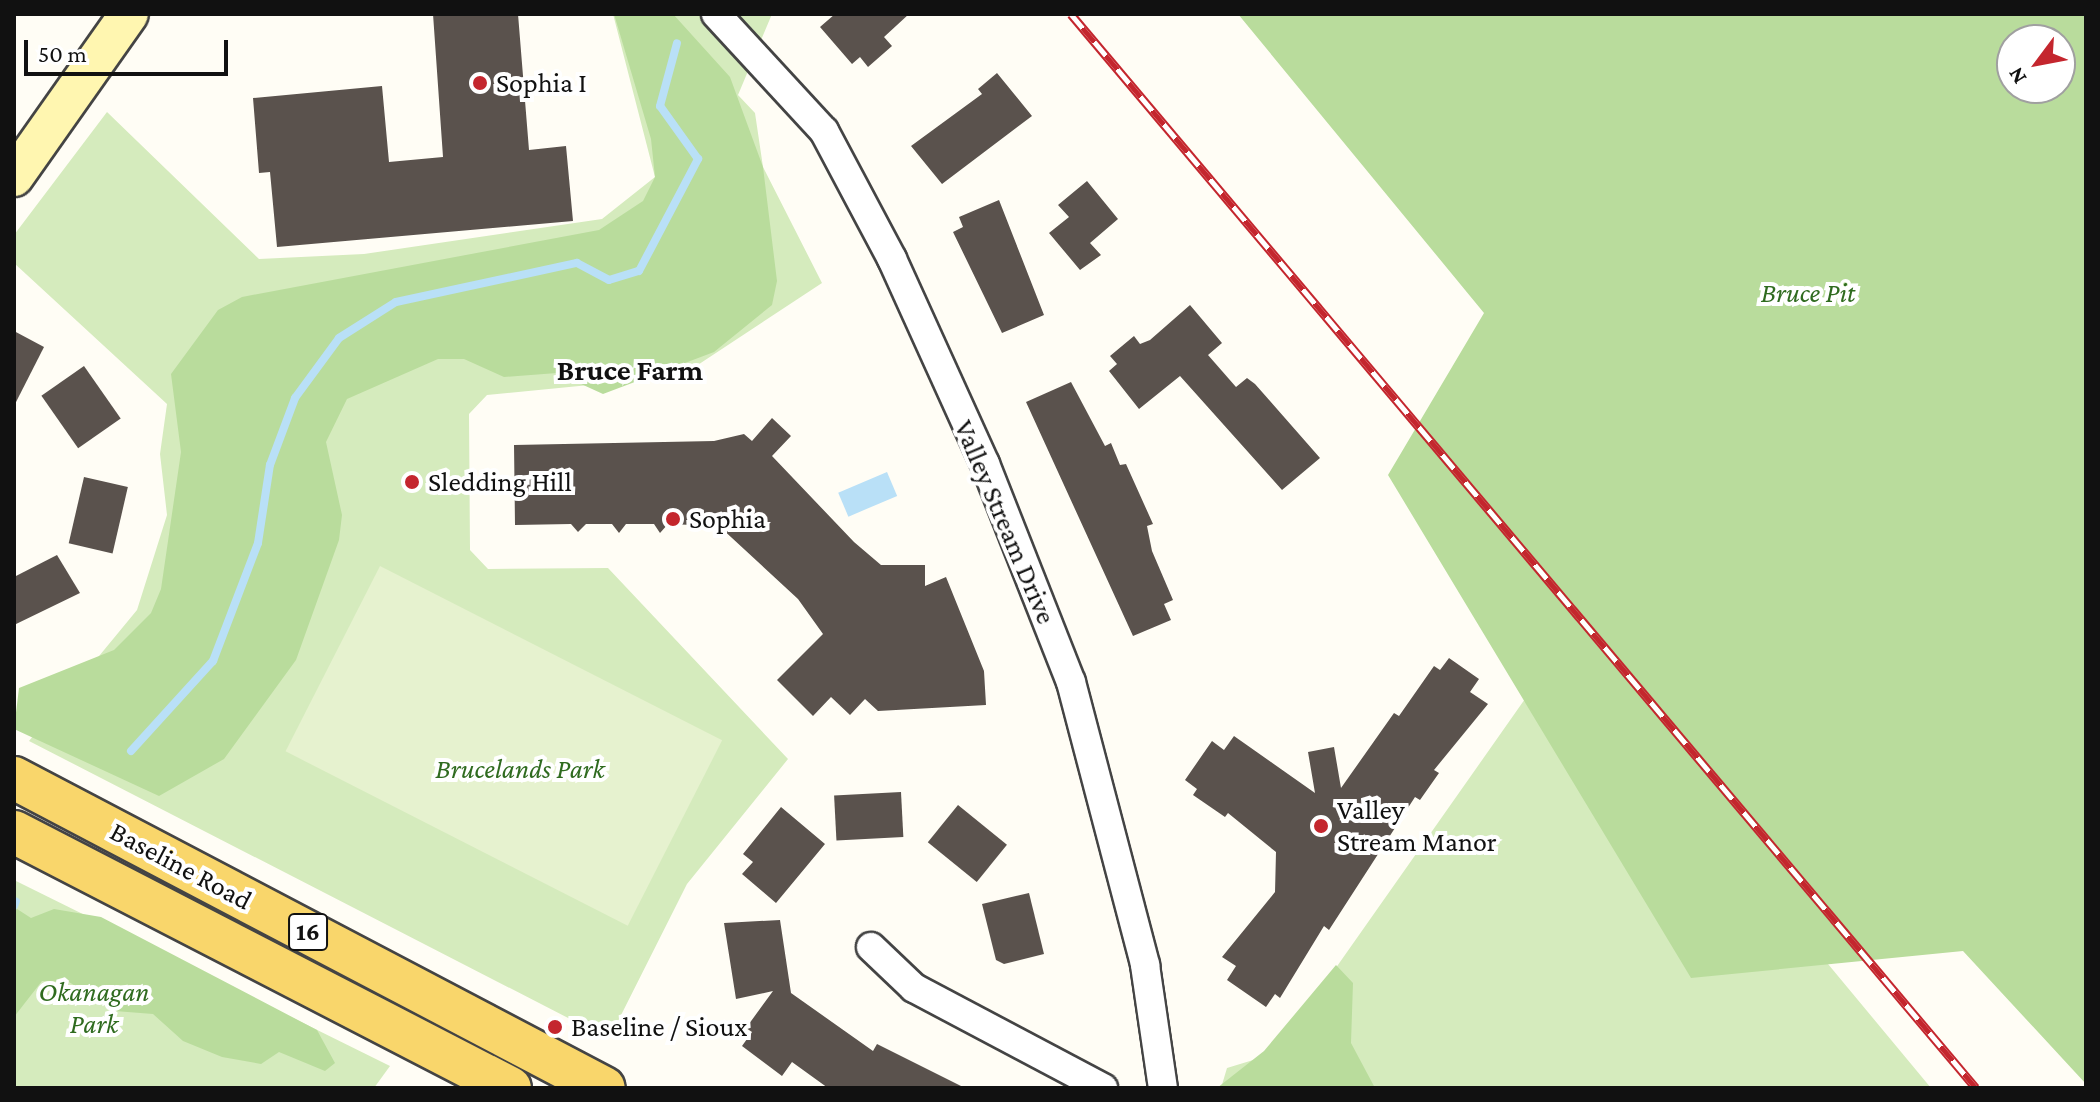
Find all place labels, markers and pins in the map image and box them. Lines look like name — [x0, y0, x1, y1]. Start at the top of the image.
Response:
place label: Sophia I — [496, 66, 587, 100]
marker: Sophia I — [471, 74, 489, 92]
place label: Sledding Hill — [428, 465, 572, 499]
marker: Sledding Hill — [403, 473, 421, 491]
place label: Sophia — [689, 502, 766, 536]
marker: Sophia — [664, 510, 682, 528]
place label: Valley Stream Manor — [1337, 793, 1497, 859]
marker: Valley Stream Manor — [1312, 817, 1330, 835]
place label: Baseline / Sioux — [571, 1010, 747, 1044]
marker: Baseline / Sioux — [546, 1018, 564, 1036]

